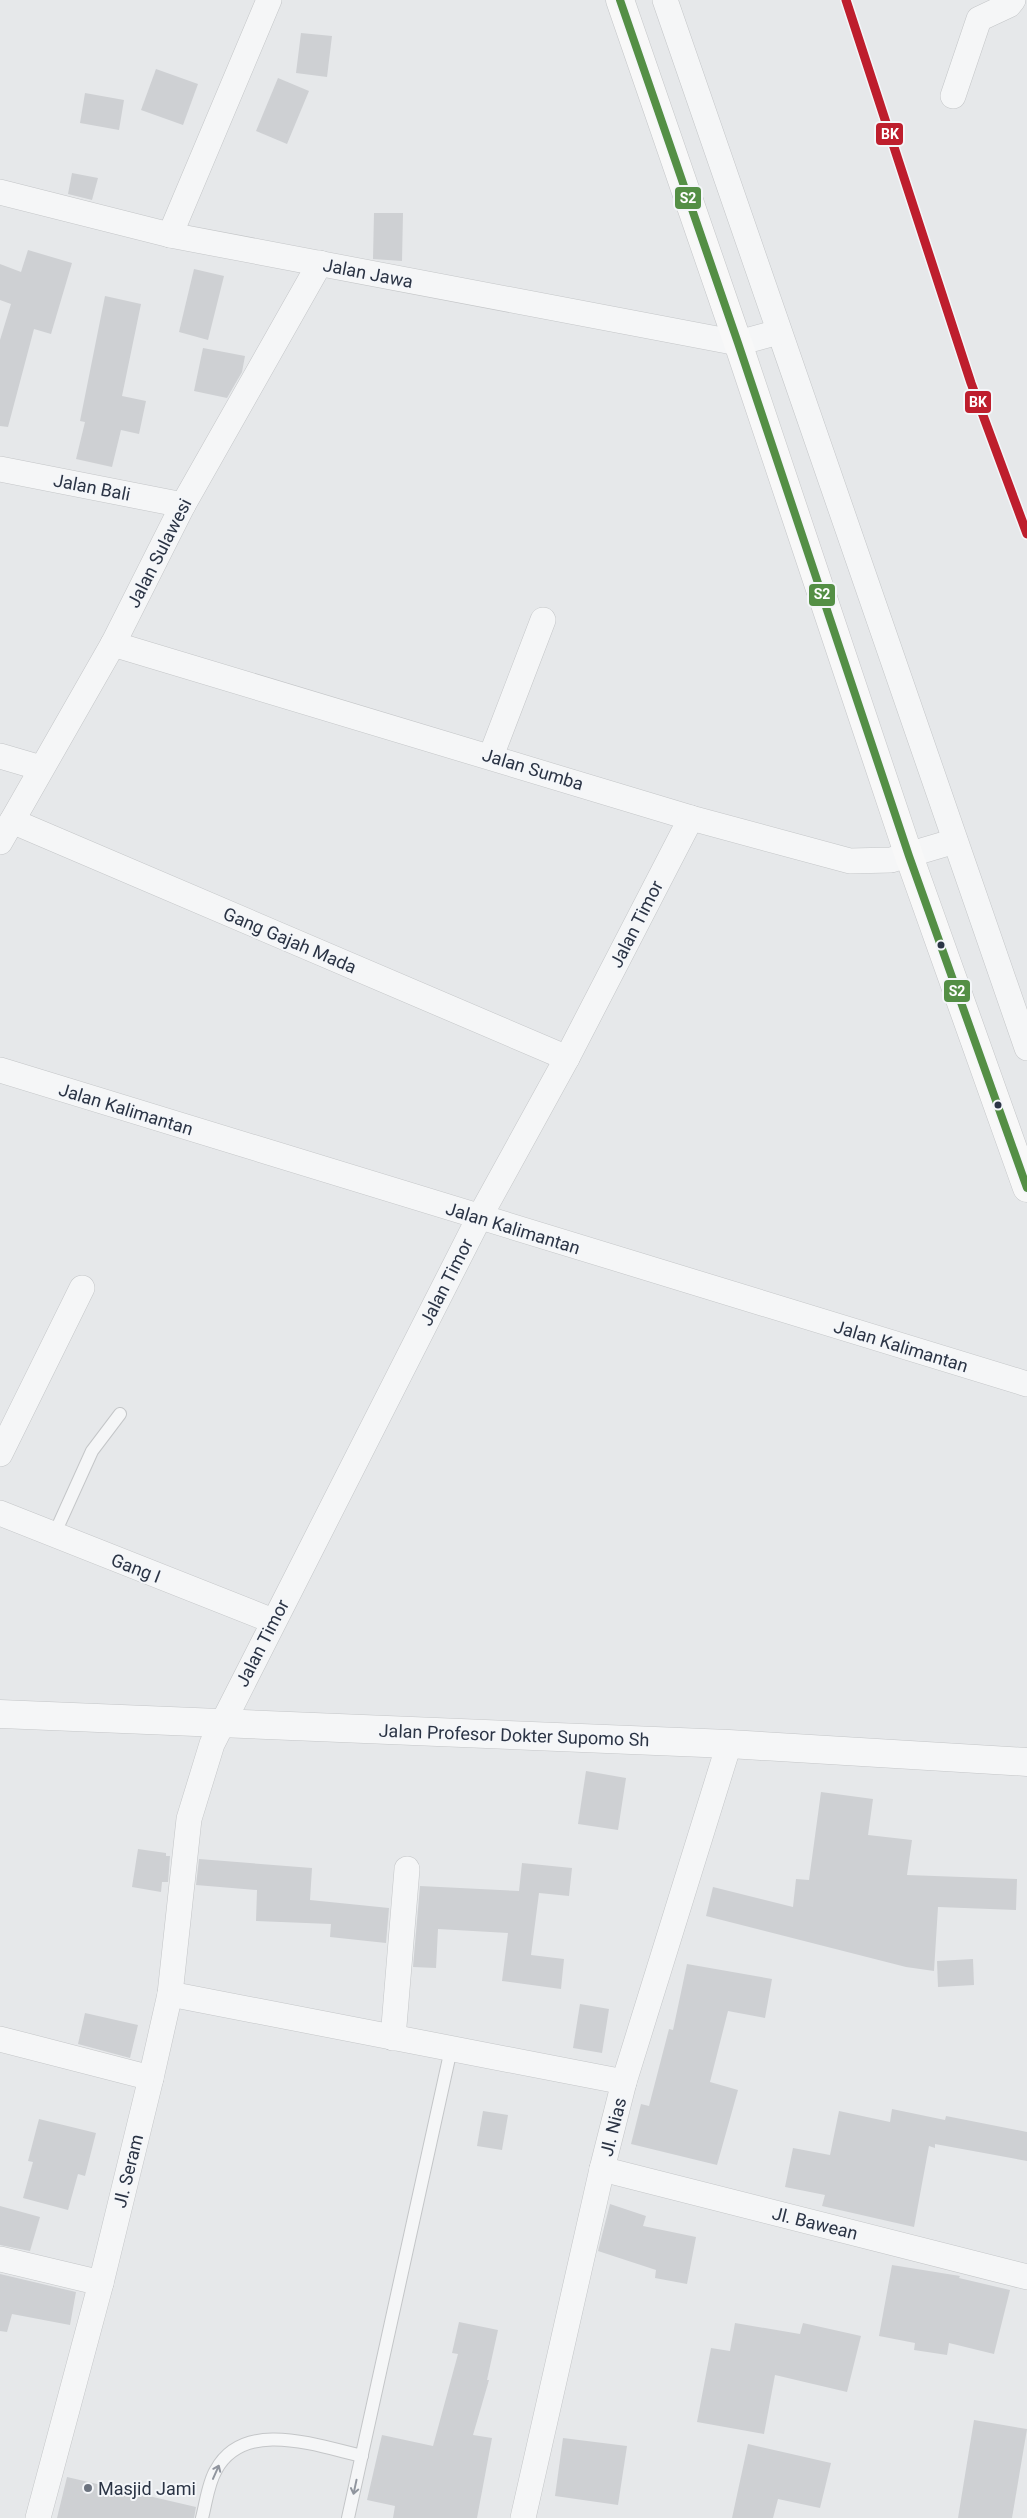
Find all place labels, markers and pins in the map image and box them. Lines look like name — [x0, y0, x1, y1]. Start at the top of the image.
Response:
unlabelled marker — [936, 940, 946, 950]
unlabelled marker — [993, 1100, 1003, 1110]
place label: Masjid Jami — [98, 2478, 196, 2499]
marker: Masjid Jami — [82, 2482, 94, 2494]

